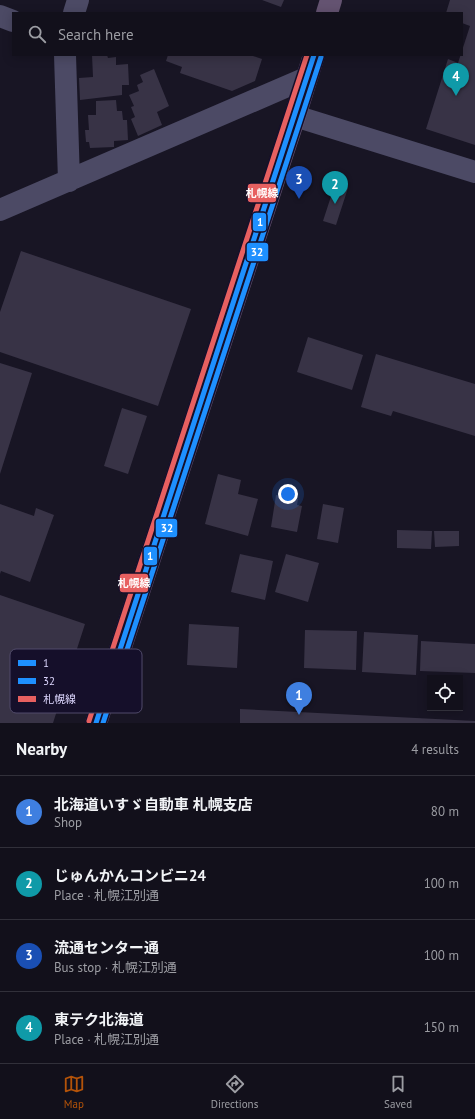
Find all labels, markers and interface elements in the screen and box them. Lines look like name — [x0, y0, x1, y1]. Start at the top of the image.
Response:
search box — [12, 12, 463, 56]
icon: search — [26, 23, 48, 45]
text: Search here — [58, 25, 134, 44]
pin: 4 — [443, 63, 469, 96]
pin: 3 — [286, 166, 312, 199]
pin: 2 — [322, 171, 348, 204]
line badge: 札幌線 — [247, 183, 277, 203]
text: 札幌線 — [246, 186, 279, 200]
line badge: 1 — [252, 212, 267, 232]
text: 1 — [257, 215, 263, 229]
line badge: 32 — [246, 242, 269, 262]
text: 32 — [251, 245, 263, 259]
your location — [278, 484, 298, 504]
line badge: 32 — [155, 518, 178, 538]
text: 32 — [161, 521, 173, 535]
line badge: 1 — [143, 546, 158, 566]
text: 1 — [147, 549, 153, 563]
line badge: 札幌線 — [119, 573, 149, 593]
text: 札幌線 — [118, 576, 151, 590]
legend — [10, 649, 142, 713]
text: 1 — [43, 656, 49, 670]
text: 32 — [43, 674, 55, 688]
map controls — [427, 675, 463, 711]
button: locate — [427, 675, 463, 711]
pin: 1 — [286, 682, 312, 715]
text: 札幌線 — [43, 692, 76, 706]
text: Nearby — [16, 738, 67, 760]
text: 4 results — [411, 741, 459, 758]
text: 北海道いすゞ自動車 札幌支店 — [54, 795, 253, 814]
text: 1 — [25, 803, 33, 820]
text: 80 m — [431, 803, 459, 820]
text: Shop — [54, 814, 82, 831]
text: じゅんかんコンビニ24 — [54, 866, 206, 885]
text: 2 — [25, 875, 33, 892]
text: 100 m — [424, 875, 459, 892]
text: Place · 札幌江別通 — [54, 887, 159, 904]
text: 流通センター通 — [54, 938, 159, 957]
text: 3 — [25, 947, 33, 964]
text: 100 m — [424, 947, 459, 964]
text: Bus stop · 札幌江別通 — [54, 959, 177, 976]
text: 東テク北海道 — [54, 1010, 144, 1029]
text: 4 — [25, 1019, 33, 1036]
text: 150 m — [424, 1019, 459, 1036]
text: Place · 札幌江別通 — [54, 1031, 159, 1048]
tab: Map — [63, 1073, 85, 1111]
tab: Directions — [211, 1073, 258, 1111]
tab: Saved — [384, 1073, 412, 1111]

